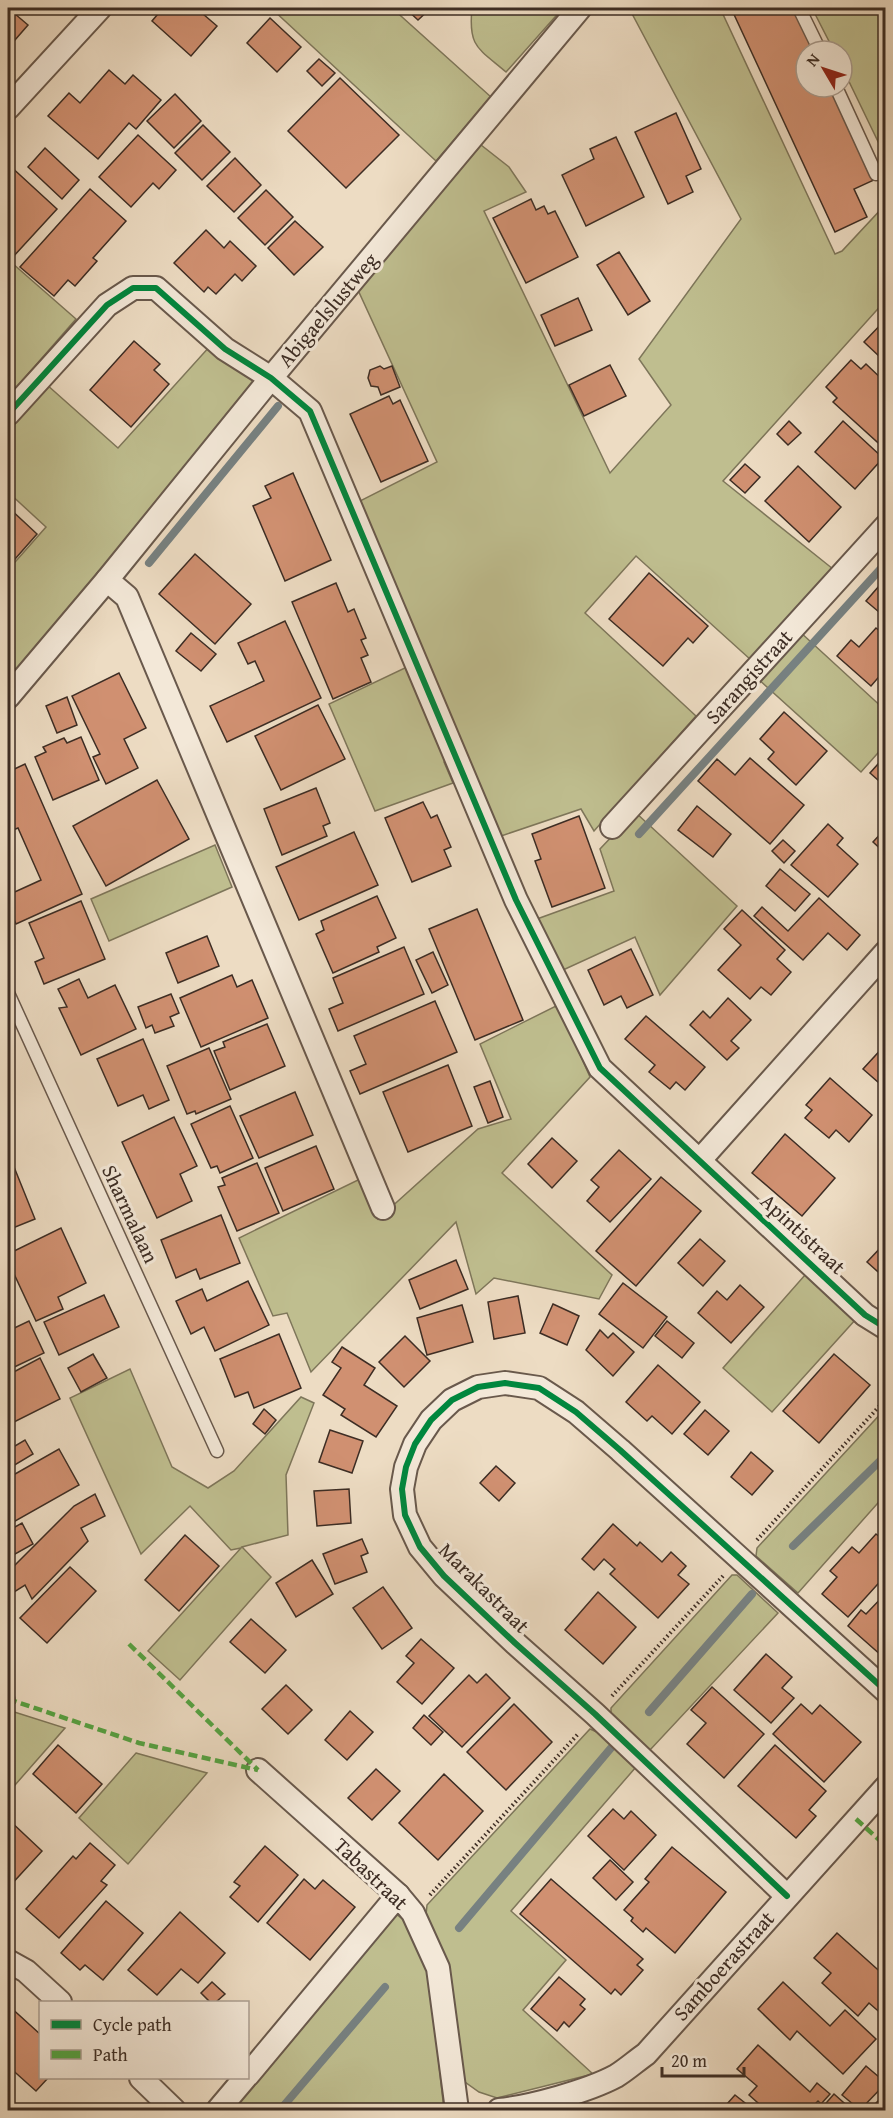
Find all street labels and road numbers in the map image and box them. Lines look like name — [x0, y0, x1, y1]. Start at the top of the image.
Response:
street label: Abigaelslustweg — [270, 245, 385, 374]
street label: Sarangistraat — [698, 622, 800, 731]
street label: Sharmalaan — [94, 1160, 167, 1268]
street label: Apintistraat — [754, 1186, 853, 1282]
street label: Marakastraat — [432, 1535, 537, 1641]
street label: Tabastraat — [327, 1830, 416, 1918]
street label: Samboerastraat — [666, 1903, 782, 2028]

